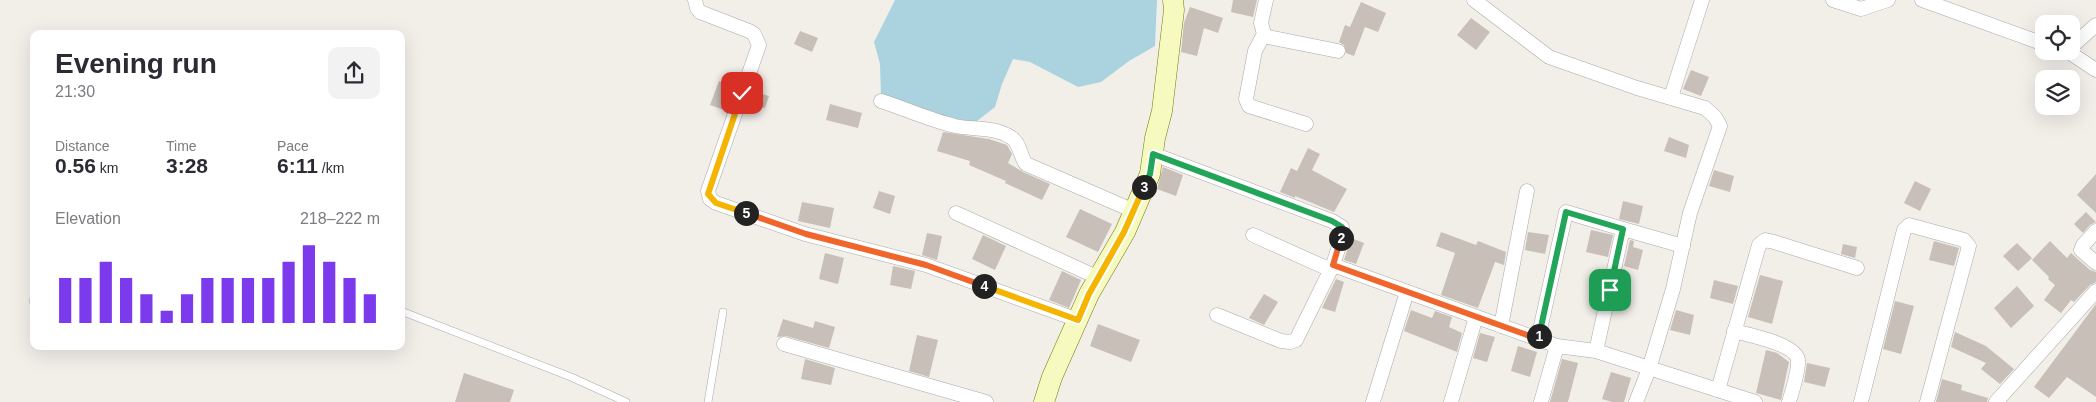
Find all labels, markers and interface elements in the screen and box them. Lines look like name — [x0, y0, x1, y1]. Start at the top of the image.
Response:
map controls — [2035, 15, 2080, 115]
button: locate — [2035, 15, 2080, 60]
button: share — [328, 47, 380, 99]
text: Evening run — [55, 48, 217, 79]
button: layers — [2035, 70, 2080, 115]
pin — [721, 72, 763, 114]
icon: check — [728, 79, 756, 107]
text: 21:30 — [55, 83, 95, 100]
text: Distance — [55, 138, 109, 154]
text: Time — [166, 138, 197, 154]
text: Pace — [277, 138, 309, 154]
text: 0.56 — [55, 154, 96, 177]
text: 3:28 — [166, 154, 208, 177]
text: 6:11 — [277, 154, 318, 177]
text: km — [96, 160, 118, 176]
text: /km — [318, 160, 344, 176]
pin: 3 — [1132, 174, 1156, 200]
text: 3 — [1141, 179, 1148, 195]
pin: 5 — [734, 200, 758, 226]
text: 5 — [743, 205, 750, 221]
text: Elevation — [55, 210, 121, 227]
text: 218–222 m — [300, 210, 380, 227]
pin: 2 — [1328, 226, 1354, 250]
text: 2 — [1338, 230, 1345, 246]
pin — [1589, 269, 1631, 311]
pin: 4 — [972, 274, 996, 298]
icon: arrive — [1596, 276, 1624, 304]
text: 4 — [981, 278, 988, 294]
pin: 1 — [1526, 324, 1552, 348]
text: 1 — [1536, 328, 1543, 344]

